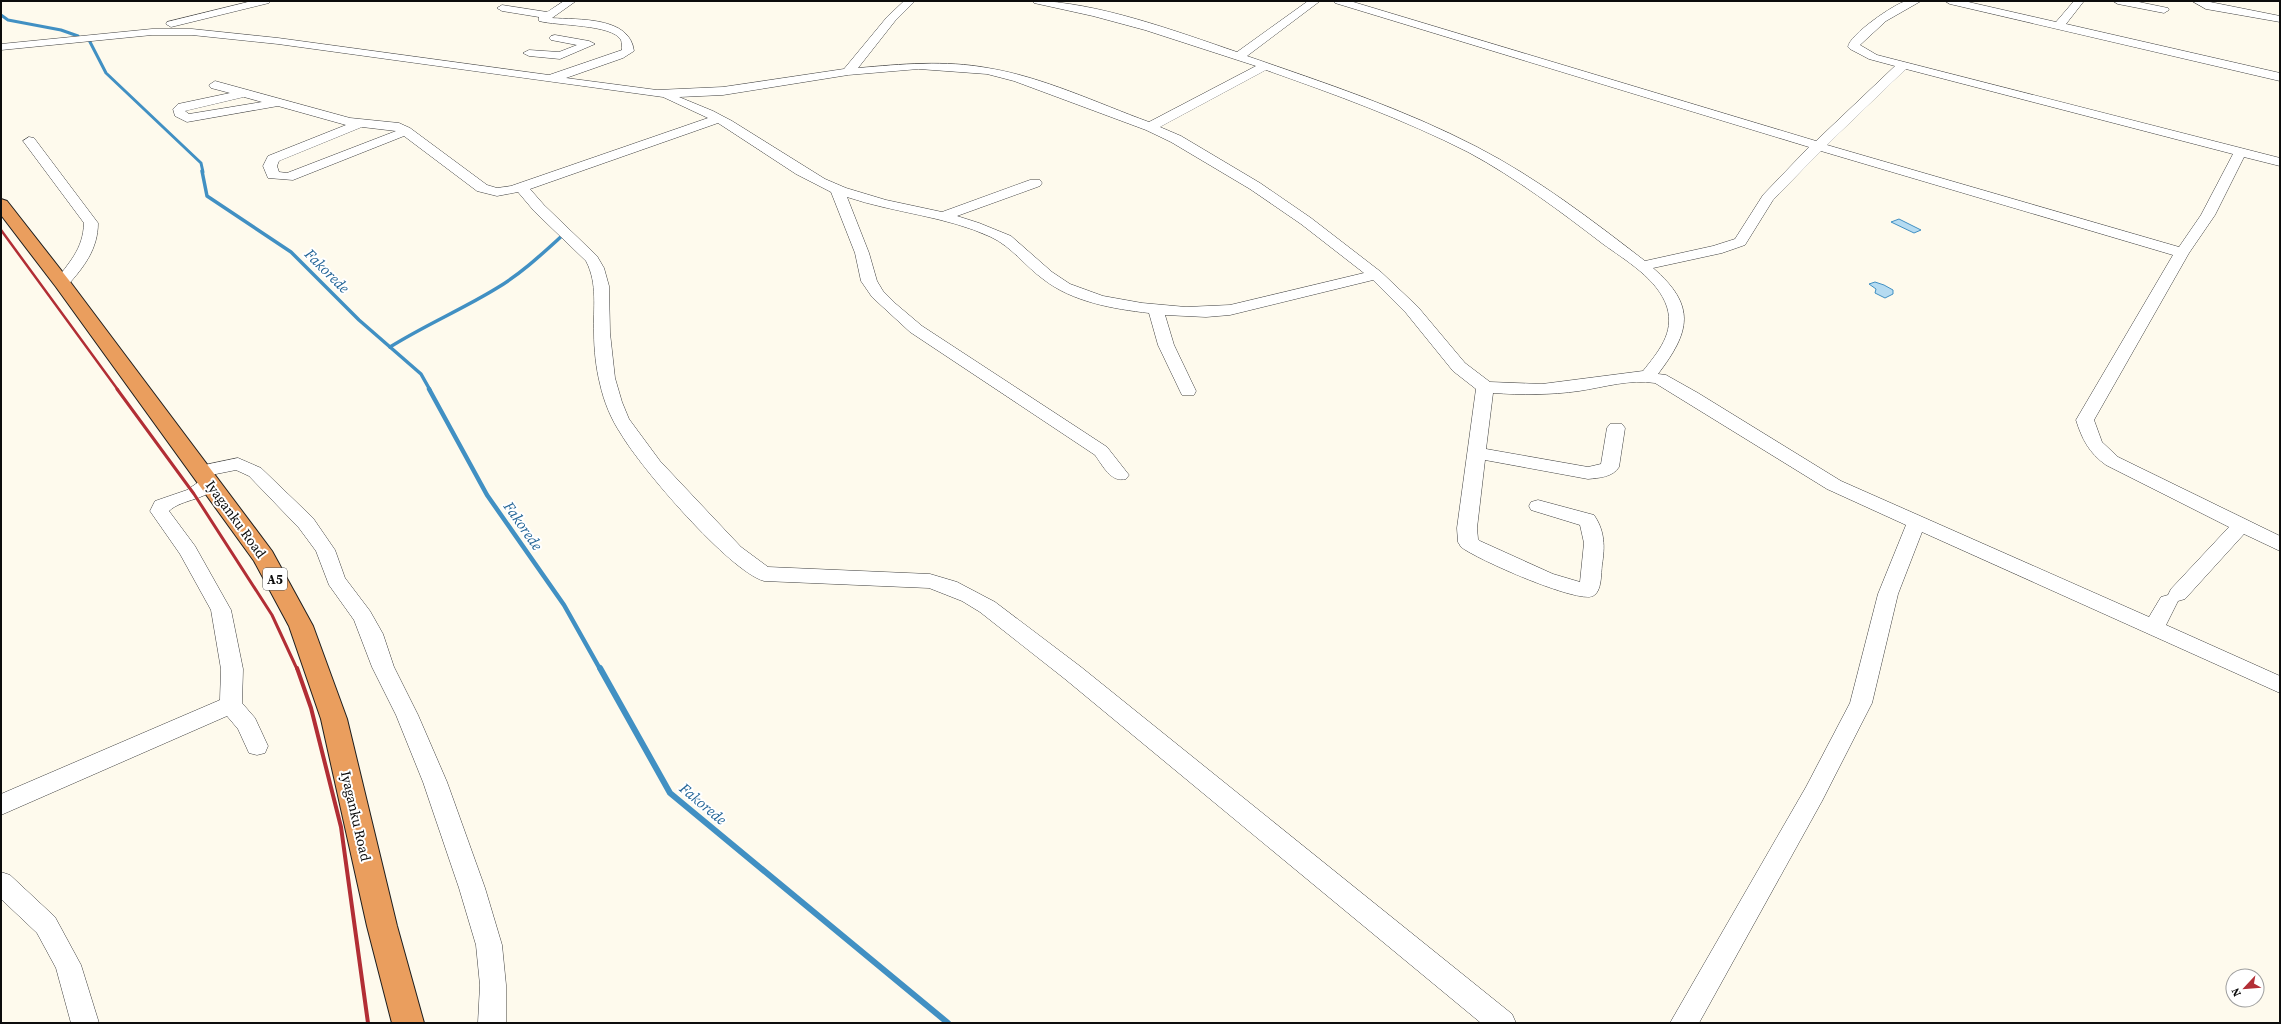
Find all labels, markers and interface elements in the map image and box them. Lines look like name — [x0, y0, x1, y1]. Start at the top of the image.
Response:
water label: Fakorede — [300, 243, 354, 298]
street label: Iyaganku Road — [201, 476, 271, 562]
water label: Fakorede — [498, 496, 548, 554]
road number: A5 — [263, 568, 287, 590]
street label: Iyaganku Road — [336, 769, 376, 863]
water label: Fakorede — [675, 777, 731, 829]
north arrow — [2225, 968, 2265, 1008]
text: N — [2228, 985, 2245, 999]

